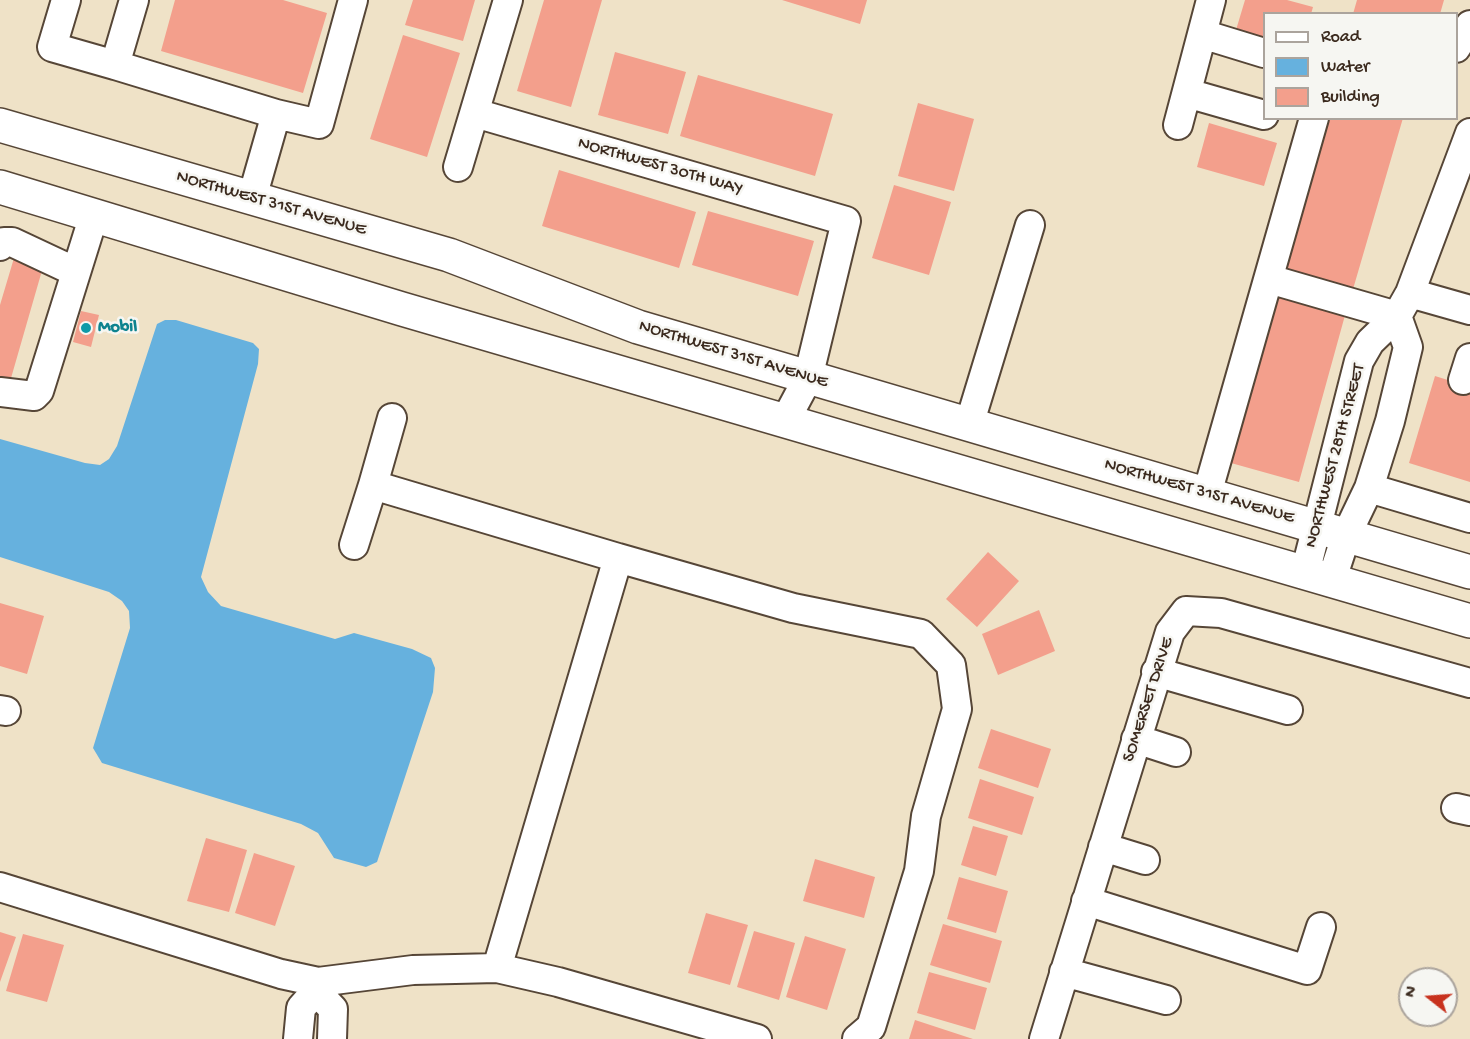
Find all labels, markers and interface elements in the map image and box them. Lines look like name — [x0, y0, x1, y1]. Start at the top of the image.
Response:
legend — [1263, 12, 1458, 120]
text: Road — [1321, 27, 1360, 48]
text: Water — [1321, 57, 1369, 78]
text: Building — [1321, 87, 1380, 108]
street label: NORTHWEST 30TH WAY — [575, 133, 745, 201]
street label: NORTHWEST 31ST AVENUE — [174, 167, 368, 241]
street label: NORTHWEST 31ST AVENUE — [636, 316, 830, 394]
place label: Mobil — [98, 317, 137, 339]
marker: Mobil — [79, 321, 93, 335]
street label: NORTHWEST 28TH STREET — [1301, 362, 1371, 550]
street label: NORTHWEST 31ST AVENUE — [1102, 455, 1296, 529]
street label: SOMERSET DRIVE — [1119, 635, 1179, 765]
north arrow — [1398, 967, 1458, 1027]
text: N — [1402, 984, 1423, 1000]

